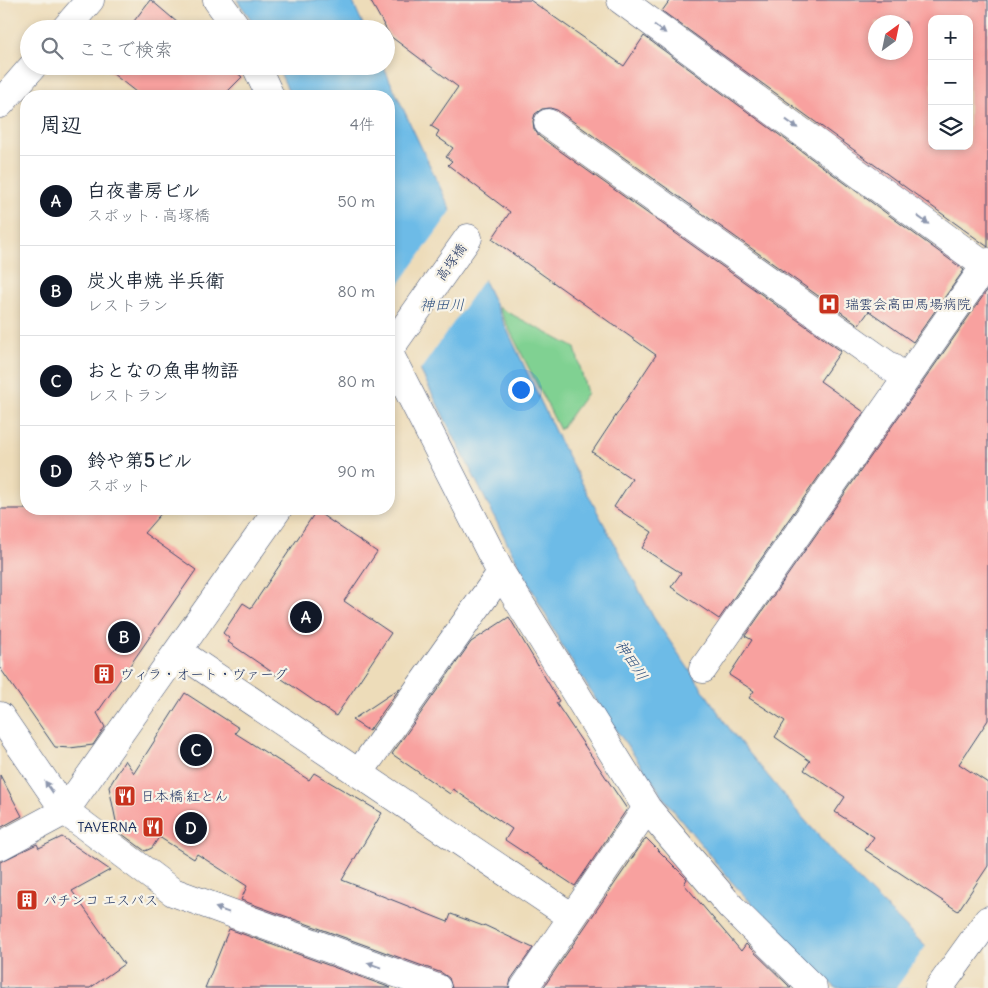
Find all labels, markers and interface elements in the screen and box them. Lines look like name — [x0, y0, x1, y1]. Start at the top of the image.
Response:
north arrow — [868, 15, 913, 60]
map controls — [928, 15, 973, 150]
button: + — [928, 15, 973, 60]
search box — [20, 20, 395, 75]
one-way arrow — [653, 24, 667, 34]
icon: search — [38, 34, 66, 62]
text: ここで検索 — [78, 37, 173, 61]
button: − — [928, 60, 973, 105]
button: layers — [928, 105, 973, 150]
text: 周辺 — [40, 111, 82, 138]
text: 4件 — [350, 114, 375, 134]
one-way arrow — [785, 119, 798, 129]
text: 白夜書房ビル — [87, 178, 201, 202]
text: A — [51, 191, 61, 211]
text: 50 m — [337, 191, 375, 211]
text: スポット · 高塚橋 — [87, 205, 210, 225]
one-way arrow — [916, 215, 930, 225]
street label: 高塚橋 — [432, 240, 470, 284]
text: 炭火串焼 半兵衛 — [87, 268, 225, 292]
text: B — [51, 281, 61, 301]
text: 80 m — [337, 281, 375, 301]
hospital icon: 瑞雲会高田馬場病院 — [817, 292, 841, 316]
text: レストラン — [87, 295, 168, 315]
water label: 神田川 — [419, 295, 465, 314]
place label: 瑞雲会高田馬場病院 — [845, 295, 971, 313]
text: おとなの魚串物語 — [87, 358, 239, 382]
text: C — [51, 371, 61, 391]
text: 80 m — [337, 371, 375, 391]
your location — [508, 377, 534, 403]
text: レストラン — [87, 385, 168, 405]
text: 鈴や第5ビル — [87, 448, 193, 472]
text: D — [50, 461, 62, 481]
text: 90 m — [337, 461, 375, 481]
text: スポット — [87, 475, 151, 495]
pin: A — [290, 598, 322, 636]
pin: B — [108, 618, 140, 656]
water label: 神田川 — [612, 636, 652, 684]
building icon: ヴィラ・オート・ヴァーグ — [92, 662, 116, 686]
place label: ヴィラ・オート・ヴァーグ — [120, 665, 288, 683]
pin: C — [180, 731, 212, 769]
one-way arrow — [44, 781, 54, 794]
restaurant icon: 日本橋 紅とん — [113, 784, 137, 808]
place label: 日本橋 紅とん — [141, 787, 228, 805]
pin: D — [175, 809, 207, 847]
restaurant icon: TAVERNA — [141, 815, 165, 839]
place label: TAVERNA — [77, 818, 137, 836]
building icon: パチンコ エスパス — [15, 888, 39, 912]
place label: パチンコ エスパス — [43, 891, 158, 909]
one-way arrow — [214, 906, 229, 913]
one-way arrow — [367, 961, 382, 968]

